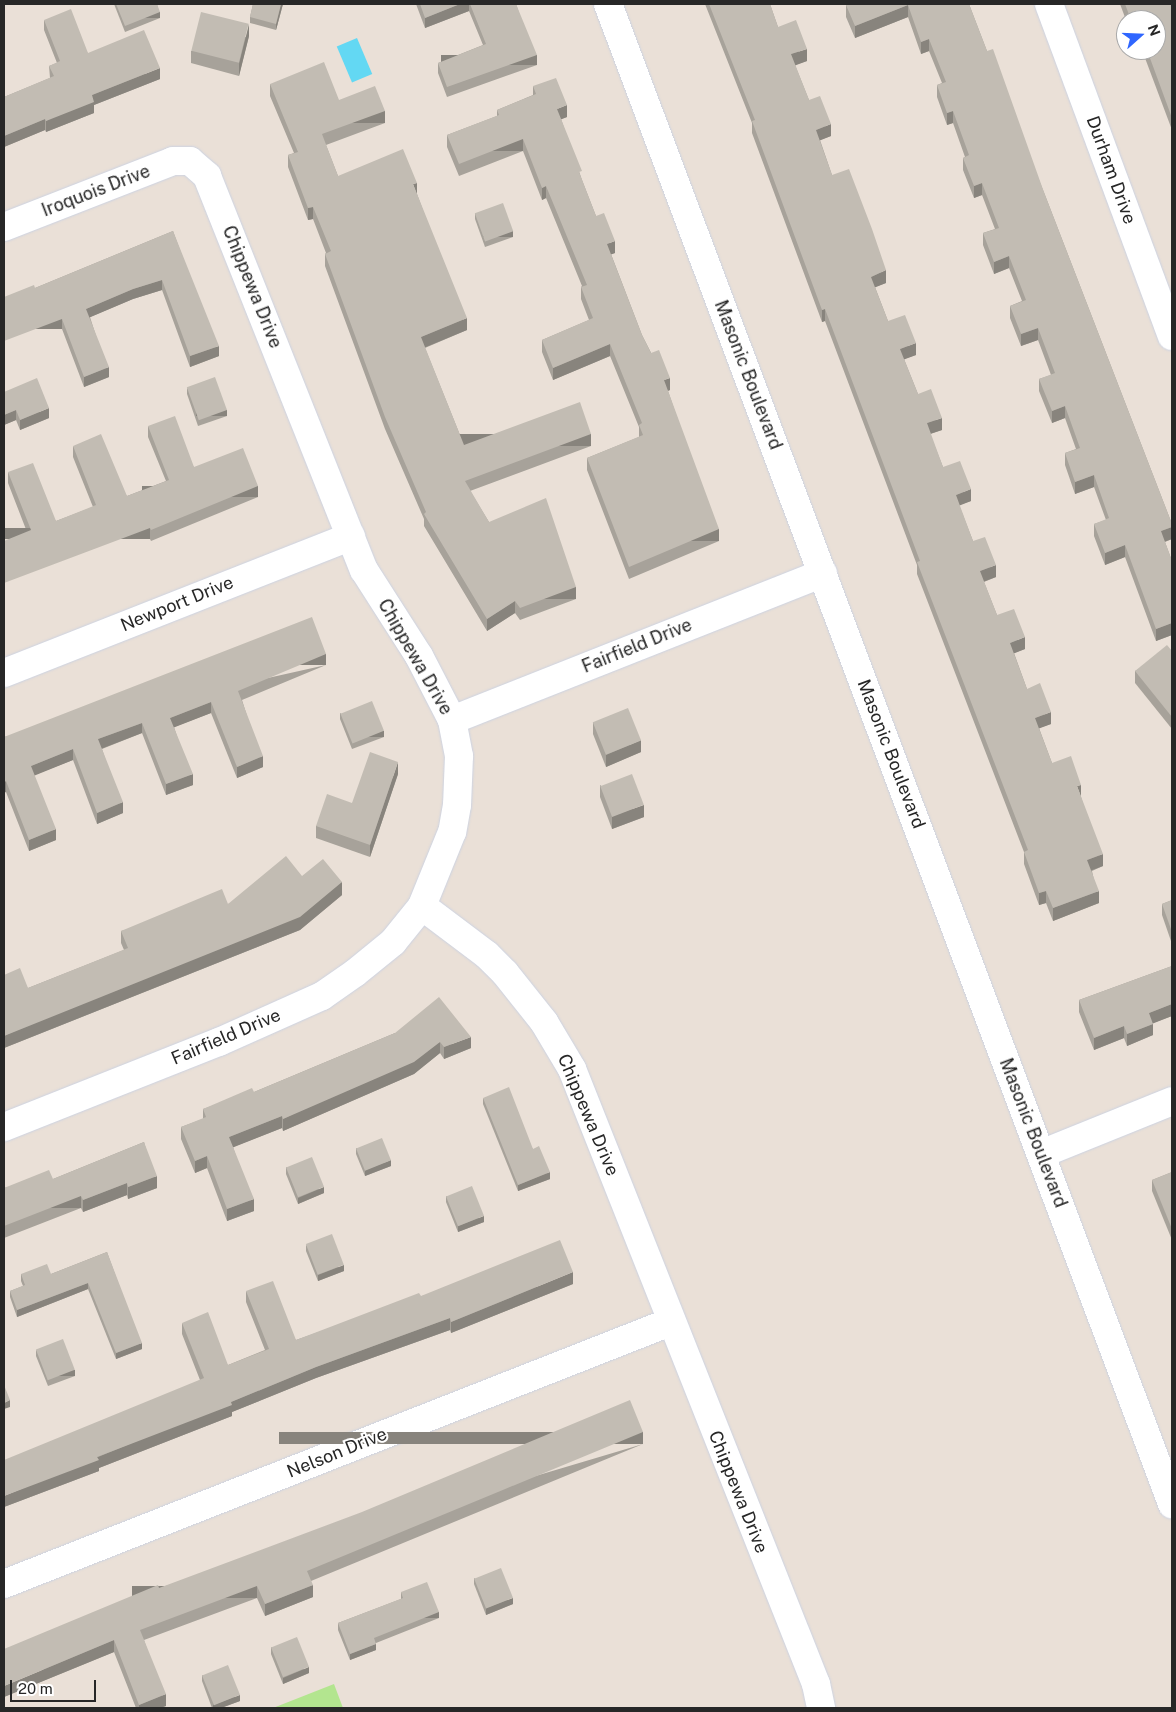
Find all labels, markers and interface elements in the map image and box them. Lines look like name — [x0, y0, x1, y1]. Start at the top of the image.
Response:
north arrow — [1116, 10, 1166, 60]
text: N — [1145, 22, 1164, 38]
street label: Durham Drive — [1081, 113, 1141, 227]
street label: Iroquois Drive — [39, 160, 153, 222]
street label: Chippewa Drive — [218, 223, 286, 351]
street label: Masonic Boulevard — [710, 297, 786, 453]
street label: Newport Drive — [117, 572, 237, 636]
street label: Chippewa Drive — [373, 595, 457, 719]
street label: Fairfield Drive — [579, 614, 695, 678]
street label: Masonic Boulevard — [853, 676, 929, 832]
street label: Fairfield Drive — [168, 1004, 284, 1070]
street label: Chippewa Drive — [553, 1051, 623, 1179]
street label: Masonic Boulevard — [995, 1055, 1071, 1211]
street label: Nelson Drive — [284, 1423, 390, 1483]
street label: Chippewa Drive — [704, 1428, 772, 1556]
scale bar — [12, 1670, 99, 1702]
text: 20 m — [18, 1680, 53, 1697]

